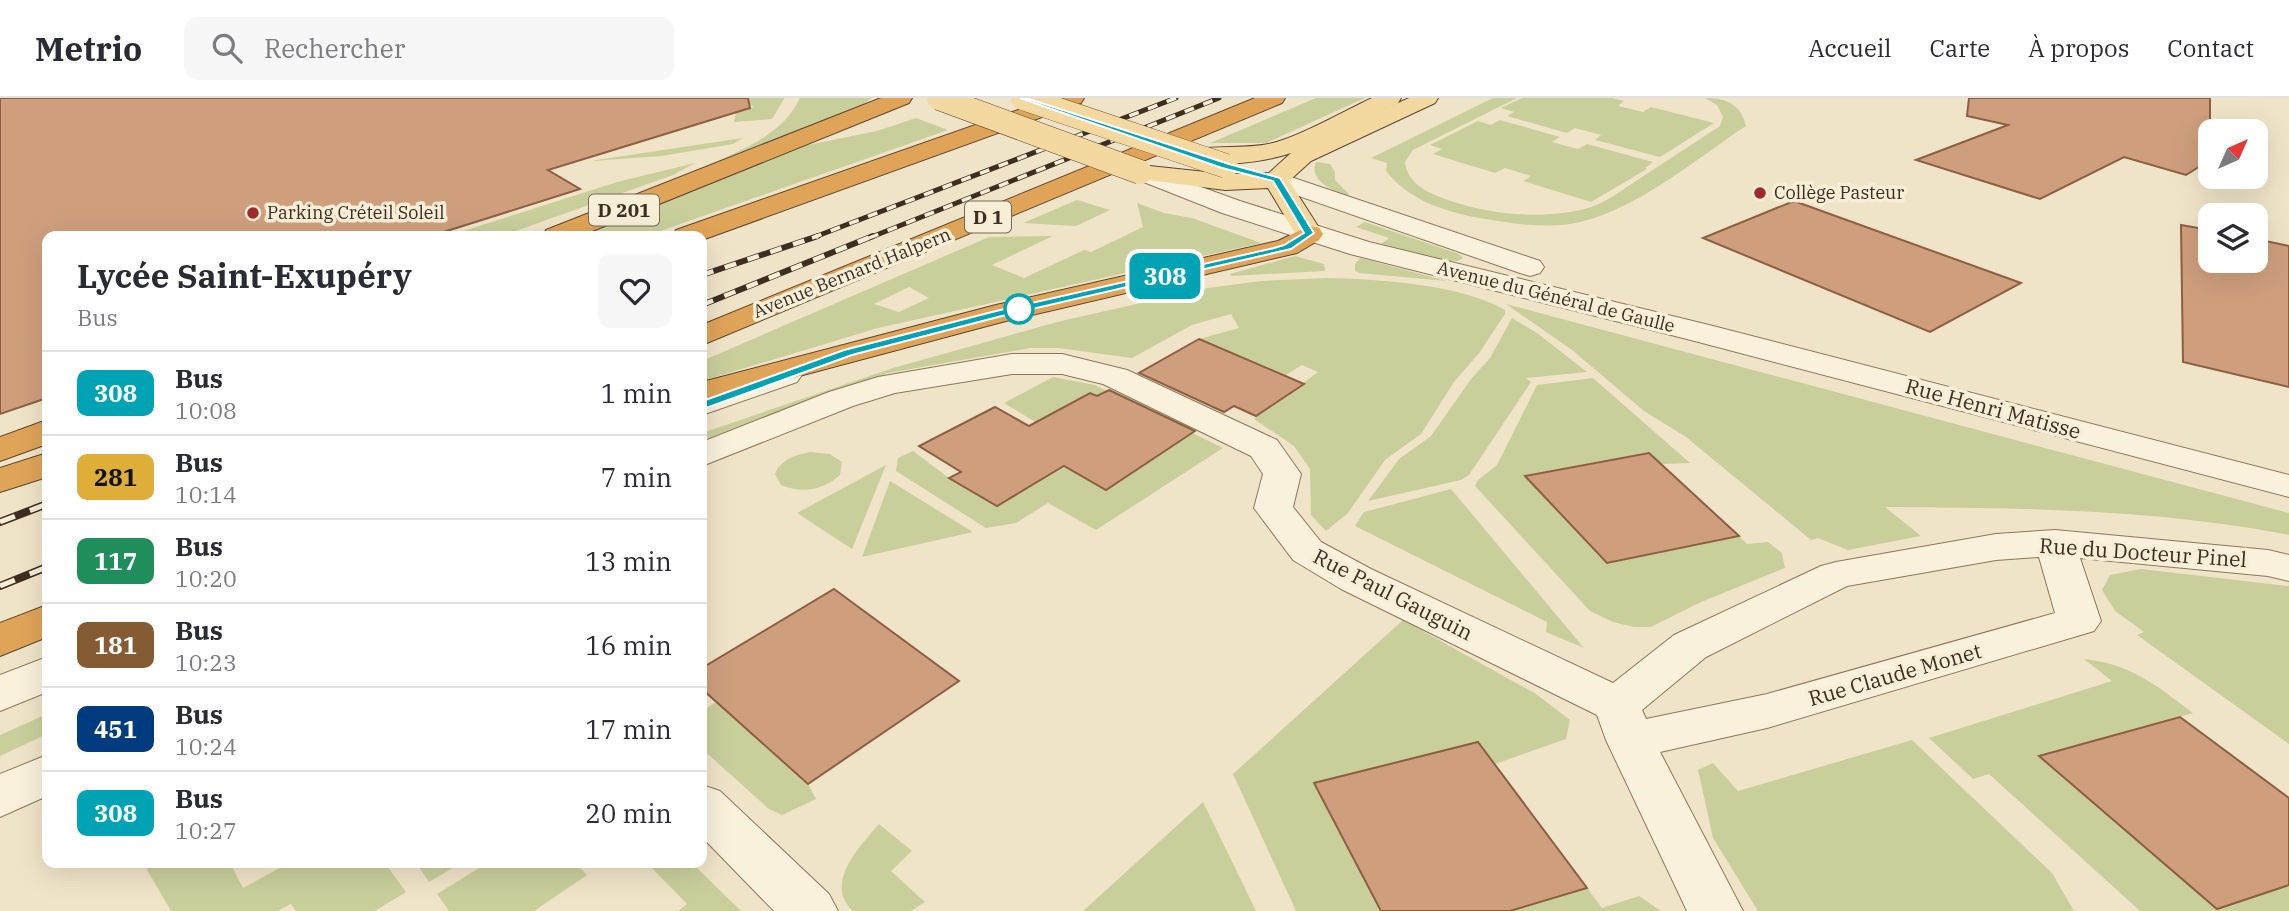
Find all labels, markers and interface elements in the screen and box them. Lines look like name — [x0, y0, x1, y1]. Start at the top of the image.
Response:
search box — [184, 17, 674, 80]
text: Metrio — [35, 27, 142, 70]
icon: search — [208, 29, 246, 67]
text: Rechercher — [264, 31, 405, 65]
text: Accueil — [1808, 32, 1892, 64]
text: Carte — [1930, 32, 1990, 64]
text: À propos — [2028, 32, 2129, 64]
text: Contact — [2167, 32, 2254, 64]
north arrow — [2198, 119, 2268, 189]
map controls — [2198, 119, 2268, 273]
place label: Collège Pasteur — [1774, 181, 1904, 204]
marker: Collège Pasteur — [1752, 185, 1768, 201]
road number: D 201 — [589, 194, 659, 226]
place label: Parking Créteil Soleil — [267, 201, 445, 224]
road number: D 1 — [965, 202, 1011, 232]
button: layers — [2198, 203, 2268, 273]
marker: Parking Créteil Soleil — [245, 205, 261, 221]
street label: Avenue Bernard Halpern — [750, 222, 954, 323]
line badge: 308 — [1125, 253, 1205, 299]
text: Lycée Saint-Exupéry — [77, 254, 412, 297]
button: heart — [598, 254, 672, 328]
street label: Avenue du Général de Gaulle — [1435, 256, 1677, 337]
text: 308 — [1143, 260, 1187, 292]
unlabelled marker — [1004, 294, 1034, 324]
text: Bus — [77, 302, 118, 332]
text: Bus — [175, 361, 223, 395]
street label: Rue Henri Matisse — [1903, 371, 2084, 445]
text: 1 min — [601, 376, 672, 410]
text: 308 — [94, 377, 137, 409]
text: 10:08 — [175, 395, 237, 425]
text: Bus — [175, 445, 223, 479]
text: 7 min — [601, 460, 672, 494]
text: 281 — [94, 461, 137, 493]
text: 10:14 — [175, 479, 237, 509]
text: Bus — [175, 529, 223, 563]
street label: Rue du Docteur Pinel — [2038, 531, 2248, 573]
street label: Rue Paul Gauguin — [1309, 542, 1478, 646]
text: 13 min — [585, 544, 672, 578]
text: 117 — [94, 545, 137, 577]
text: 10:20 — [175, 563, 237, 593]
text: Bus — [175, 613, 223, 647]
text: 16 min — [585, 628, 672, 662]
text: 181 — [94, 629, 137, 661]
street label: Rue Claude Monet — [1805, 636, 1984, 712]
text: 10:23 — [175, 647, 237, 677]
text: Bus — [175, 697, 223, 731]
text: 17 min — [585, 712, 672, 746]
text: 451 — [94, 713, 137, 745]
text: 10:24 — [175, 731, 237, 761]
text: Bus — [175, 781, 223, 815]
text: 20 min — [585, 796, 672, 830]
text: 308 — [94, 797, 137, 829]
text: 10:27 — [175, 815, 237, 845]

